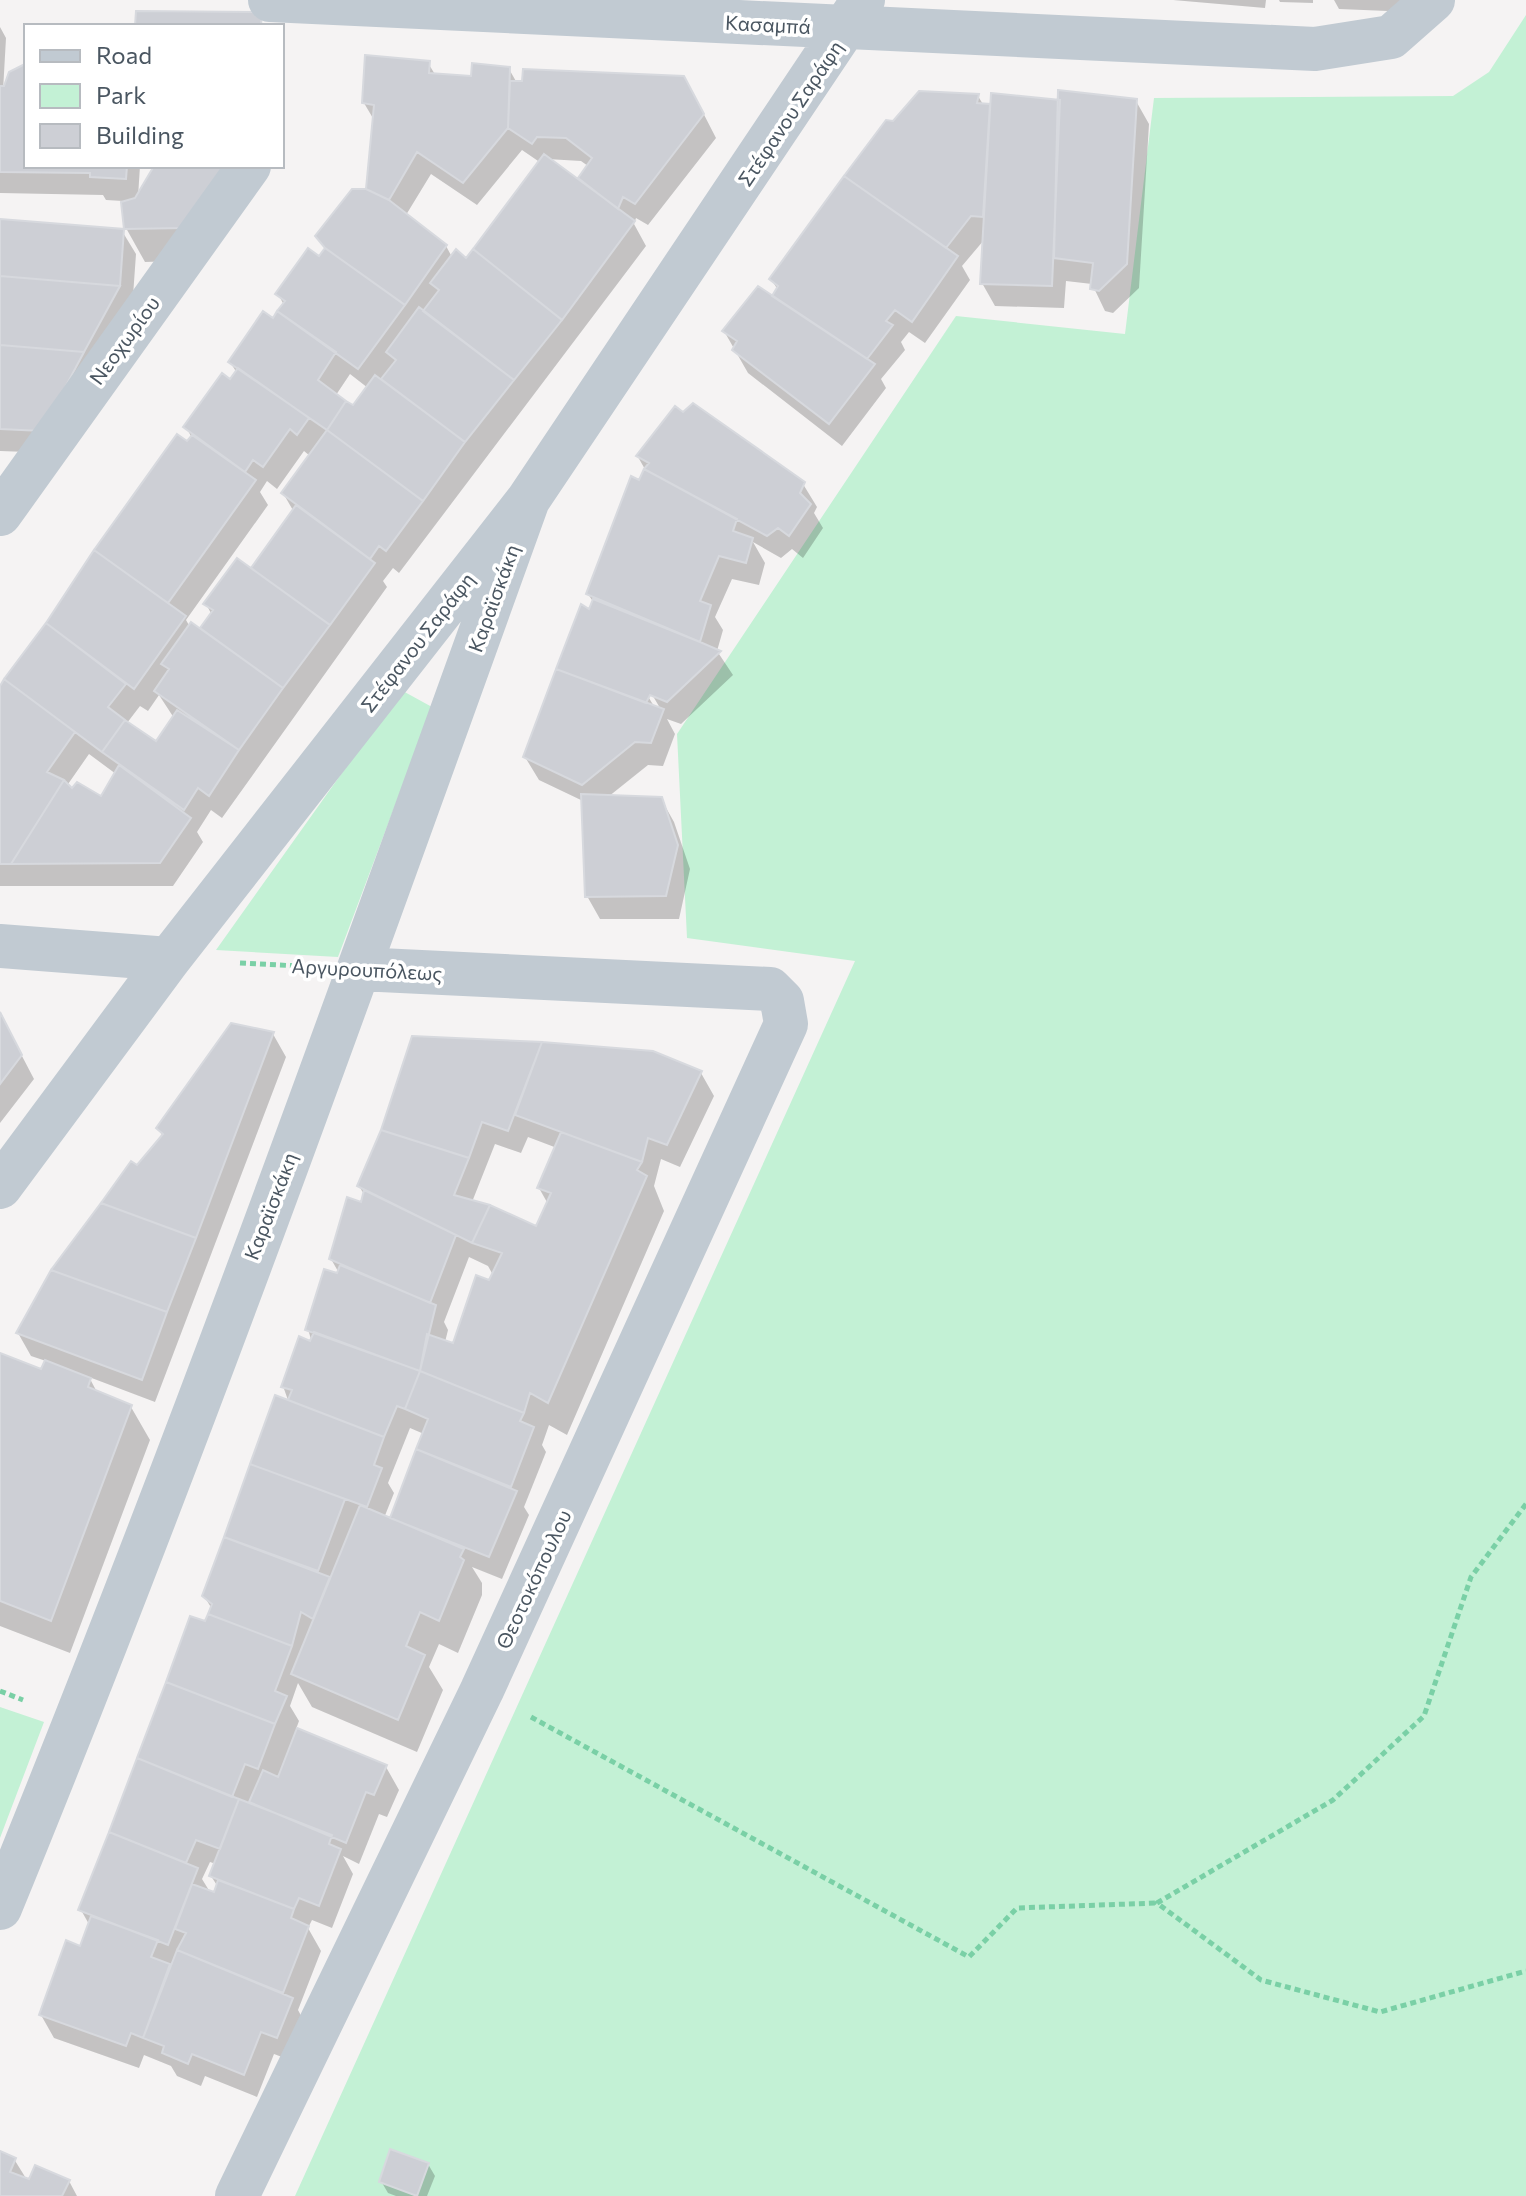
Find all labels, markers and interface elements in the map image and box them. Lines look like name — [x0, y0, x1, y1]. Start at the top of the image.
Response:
street label: Κασαμπά — [724, 10, 812, 38]
legend — [24, 24, 284, 168]
street label: Στέφανου Σαράφη — [732, 36, 848, 190]
text: Road — [96, 40, 152, 69]
text: Park — [96, 80, 146, 109]
text: Building — [96, 120, 184, 149]
street label: Νεοχωρίου — [84, 291, 164, 389]
street label: Καραϊσκάκη — [462, 541, 524, 655]
street label: Στέφανου Σαράφη — [355, 568, 479, 716]
street label: Αργυρουπόλεως — [291, 953, 443, 985]
street label: Καραϊσκάκη — [239, 1149, 301, 1263]
street label: Θεοτοκόπουλου — [490, 1506, 576, 1652]

